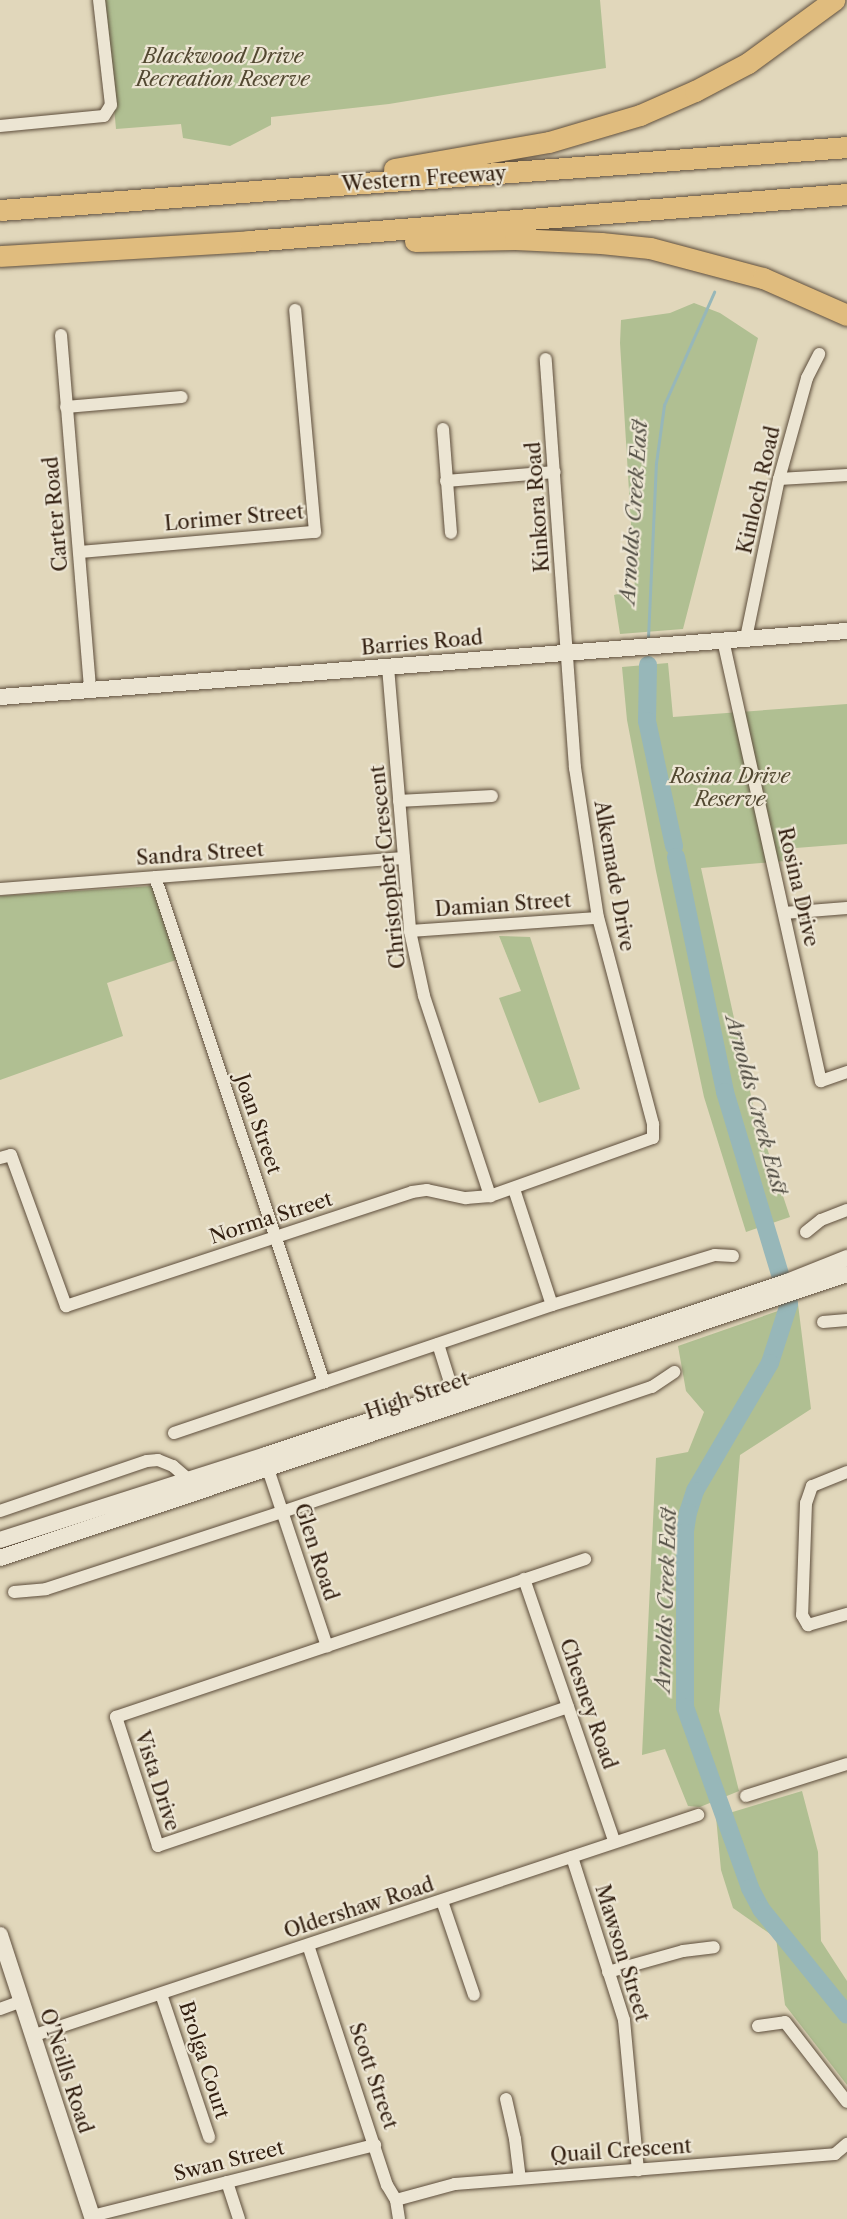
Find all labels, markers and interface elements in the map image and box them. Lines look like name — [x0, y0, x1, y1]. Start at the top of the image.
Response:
park label: Blackwood Drive Recreation Reserve — [136, 44, 310, 91]
street label: Western Freeway — [341, 161, 507, 197]
water label: Arnolds Creek East — [615, 419, 653, 605]
street label: Kinloch Road — [733, 424, 785, 556]
street label: Kinkora Road — [521, 441, 555, 573]
street label: Carter Road — [39, 455, 73, 573]
street label: Lorimer Street — [163, 500, 305, 536]
street label: Barries Road — [360, 626, 484, 660]
street label: Christopher Crescent — [365, 764, 411, 970]
park label: Rosina Drive Reserve — [670, 765, 790, 812]
street label: Alkemade Drive — [589, 799, 639, 953]
street label: Rosina Drive — [773, 825, 823, 949]
street label: Sandra Street — [135, 838, 265, 870]
street label: Damian Street — [434, 888, 572, 922]
water label: Arnolds Creek East — [720, 1013, 792, 1197]
street label: Joan Street — [230, 1071, 286, 1177]
street label: Norma Street — [206, 1187, 336, 1249]
street label: High Street — [362, 1367, 472, 1425]
street label: Glen Road — [289, 1500, 343, 1604]
water label: Arnolds Creek East — [650, 1507, 682, 1693]
street label: Chesney Road — [554, 1635, 622, 1773]
street label: Vista Drive — [130, 1728, 184, 1834]
street label: Oldershaw Road — [281, 1872, 437, 1944]
street label: Mawson Street — [590, 1882, 654, 2024]
street label: Brolga Court — [174, 1998, 234, 2122]
street label: O'Neills Road — [35, 2006, 97, 2136]
street label: Scott Street — [344, 2020, 402, 2132]
street label: Quail Crescent — [550, 2134, 692, 2168]
street label: Swan Street — [171, 2136, 287, 2186]

